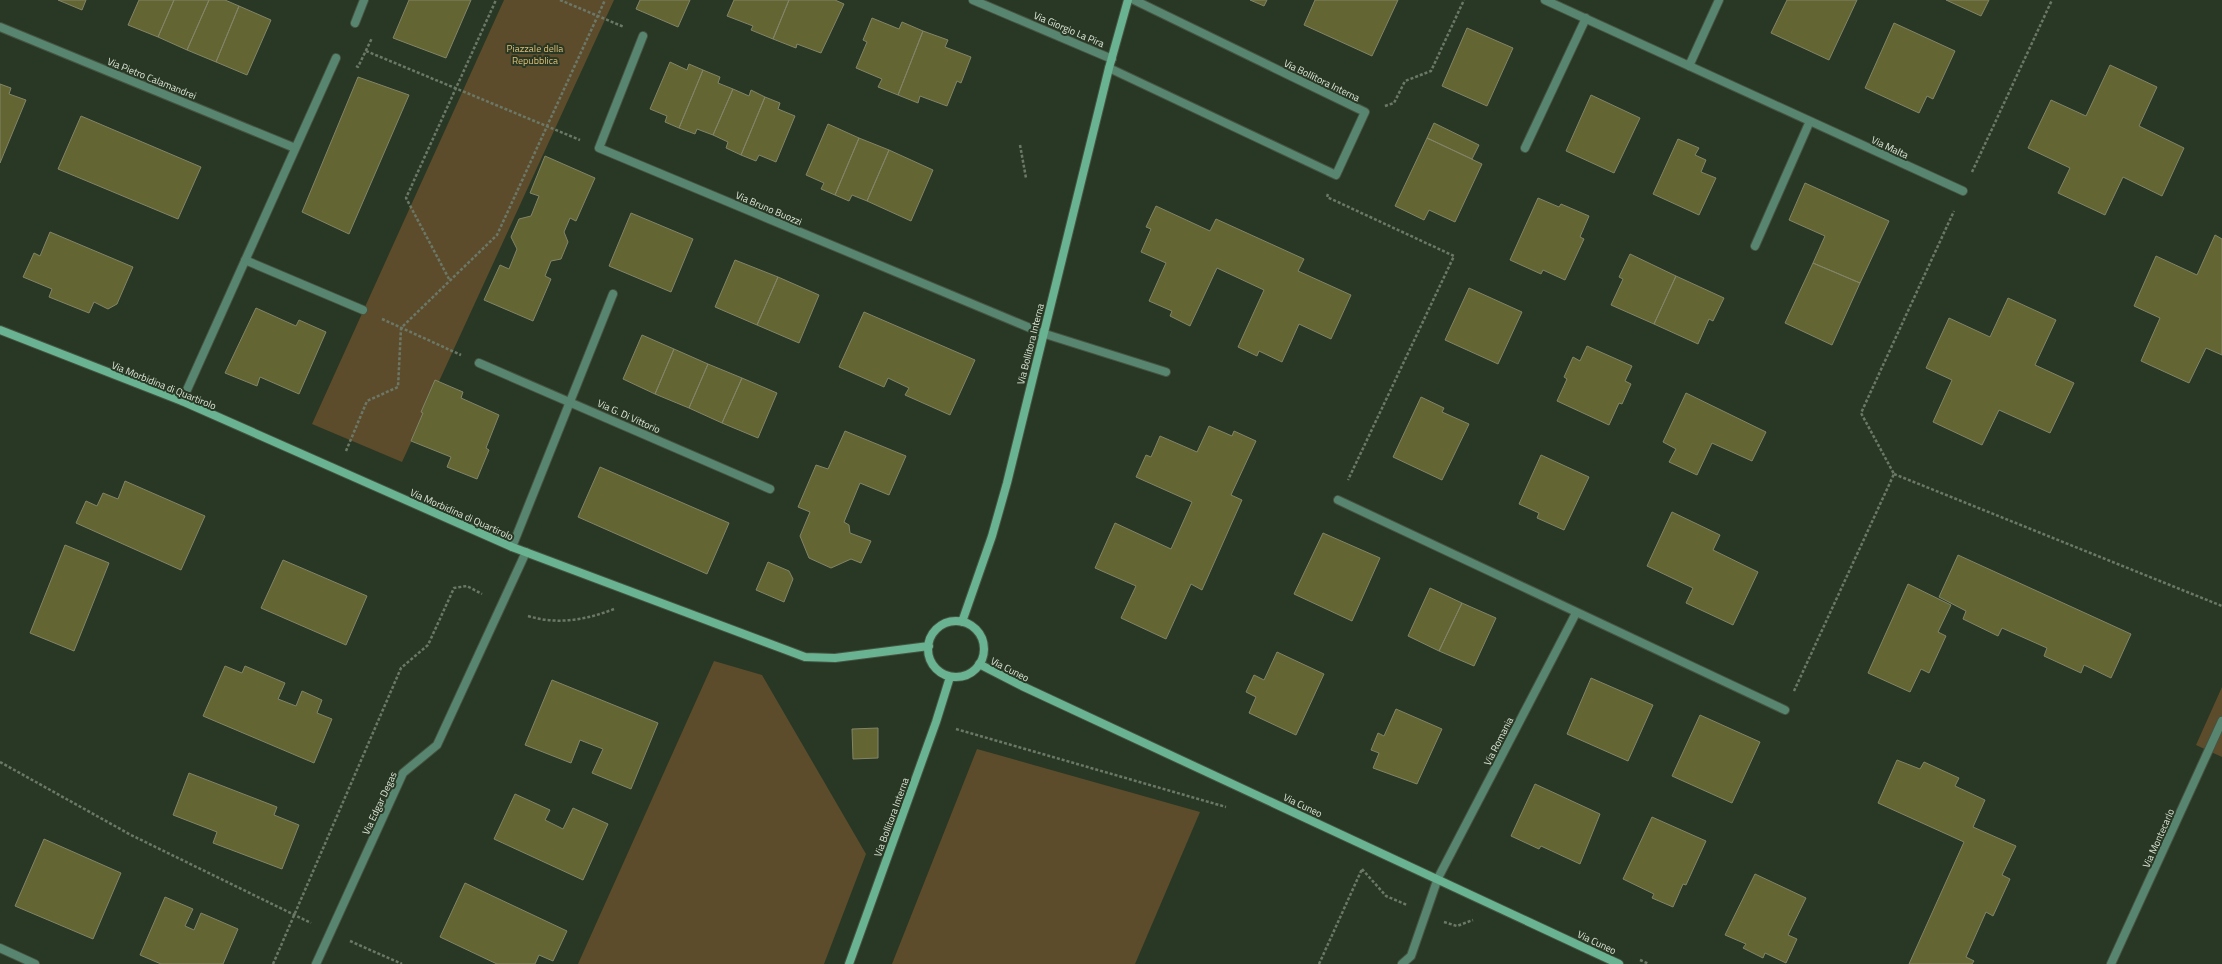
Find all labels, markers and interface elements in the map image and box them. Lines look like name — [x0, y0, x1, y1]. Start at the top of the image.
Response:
street label: Via Giorgio La Pira — [1031, 8, 1107, 51]
park label: Piazzale della Repubblica — [507, 41, 563, 68]
street label: Via Pietro Calamandrei — [105, 54, 199, 103]
street label: Via Bollitora Interna — [1281, 55, 1362, 105]
street label: Via Malta — [1869, 132, 1911, 163]
street label: Via Bruno Buozzi — [733, 188, 804, 229]
street label: Via Bollitora Interna — [1013, 302, 1048, 386]
street label: Via Morbidina di Quartirolo — [109, 358, 218, 413]
street label: Via G. Di Vittorio — [595, 396, 663, 437]
street label: Via Morbidina di Quartirolo — [408, 485, 516, 544]
street label: Via Cuneo — [988, 653, 1032, 686]
street label: Via Romania — [1480, 714, 1517, 768]
street label: Via Edgar Degas — [358, 769, 401, 837]
street label: Via Bollitora Interna — [870, 776, 913, 859]
street label: Via Cuneo — [1281, 790, 1325, 821]
street label: Via Montecarlo — [2139, 806, 2178, 870]
street label: Via Cuneo — [1575, 927, 1619, 958]

